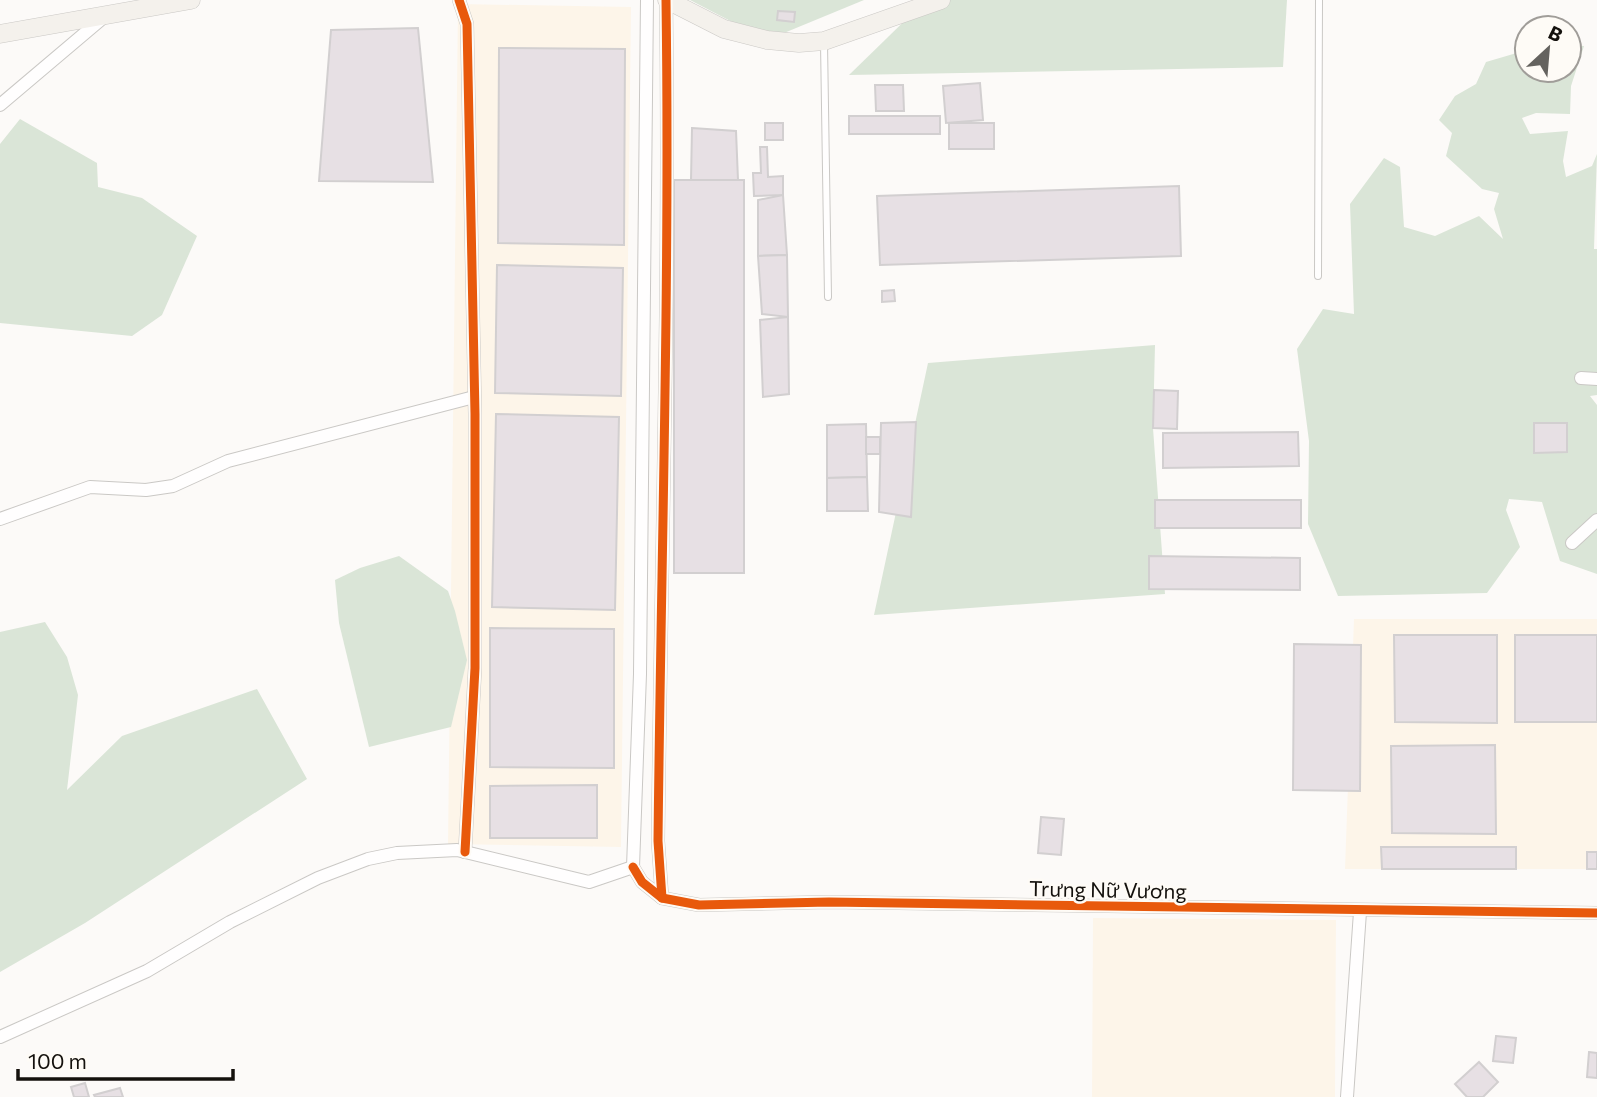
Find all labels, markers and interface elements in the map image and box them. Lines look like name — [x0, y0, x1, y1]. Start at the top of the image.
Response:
north arrow — [1513, 14, 1583, 84]
text: B — [1545, 20, 1566, 46]
street label: Trưng Nữ Vương — [1029, 875, 1187, 903]
scale bar — [18, 1038, 233, 1082]
text: 100 m — [28, 1048, 87, 1073]

